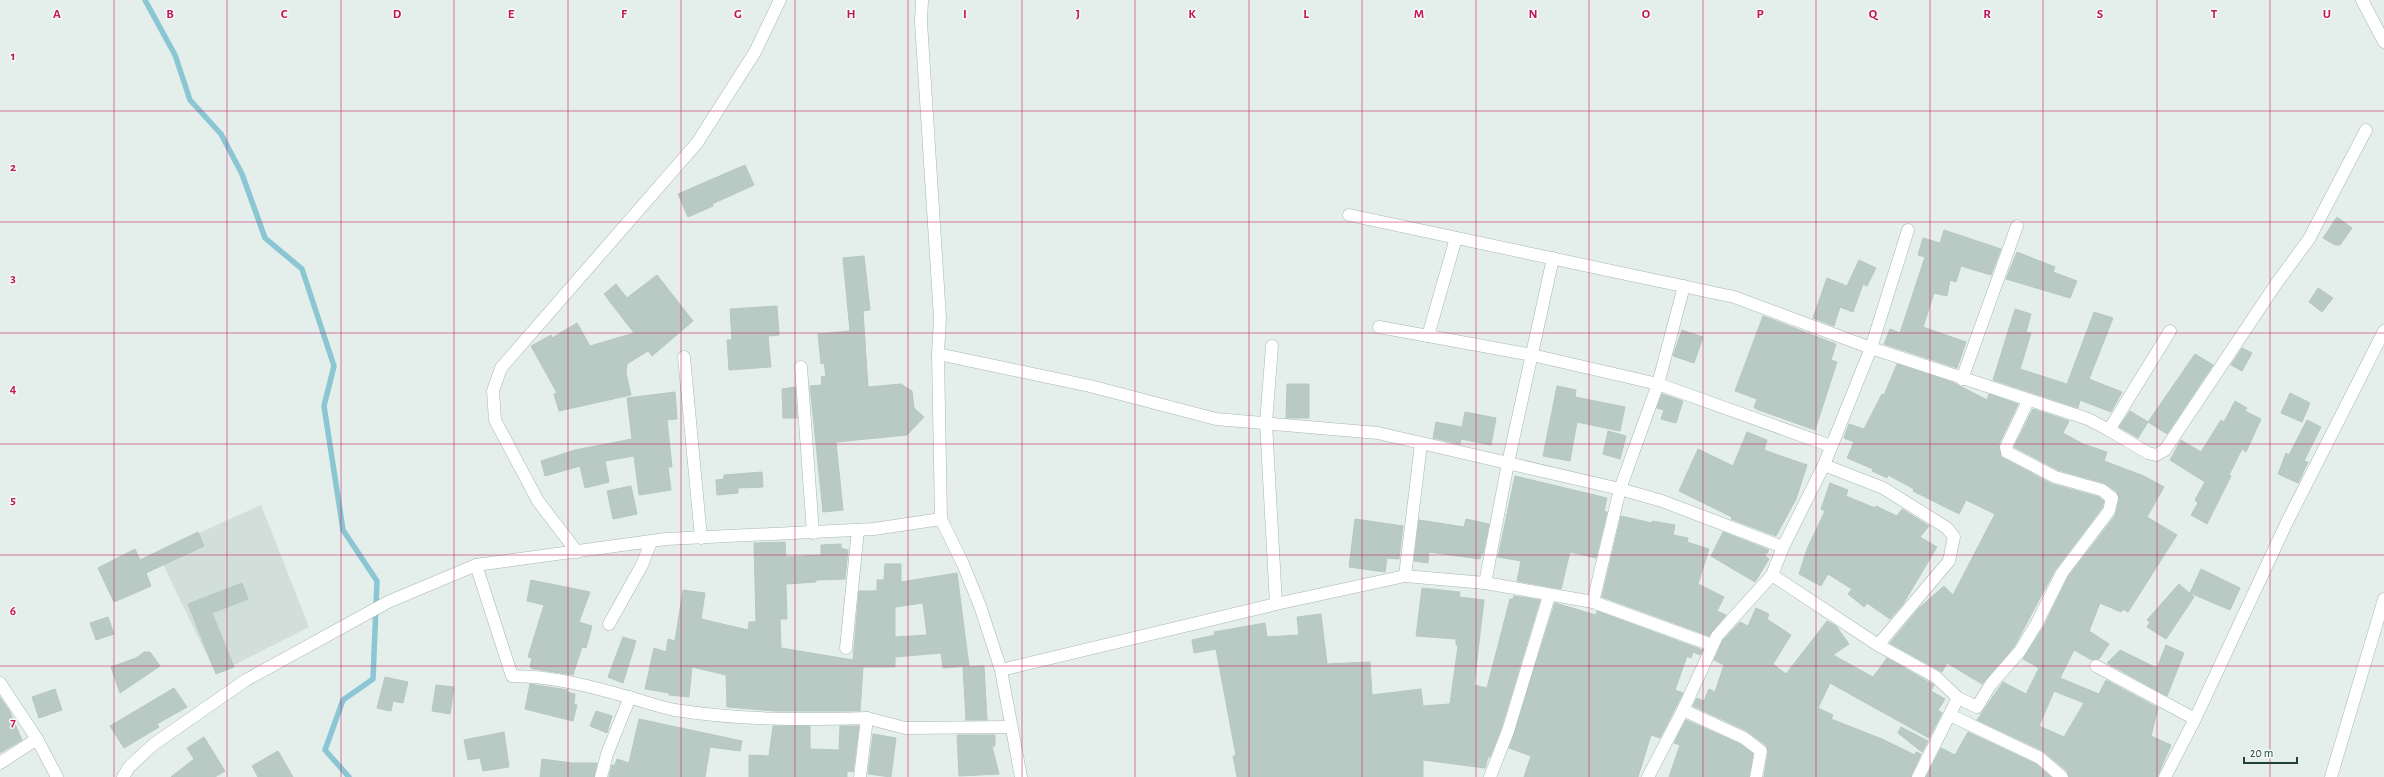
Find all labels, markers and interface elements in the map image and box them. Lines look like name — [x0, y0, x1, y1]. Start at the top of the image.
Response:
text: A — [53, 8, 61, 21]
text: B — [166, 8, 174, 21]
text: C — [281, 8, 288, 21]
text: D — [393, 8, 402, 21]
text: E — [508, 8, 515, 21]
text: F — [621, 8, 628, 21]
text: G — [734, 8, 742, 21]
text: H — [846, 8, 856, 21]
text: I — [963, 8, 967, 21]
text: J — [1076, 8, 1080, 21]
text: K — [1188, 8, 1196, 21]
text: L — [1303, 8, 1309, 21]
text: M — [1414, 8, 1424, 21]
text: N — [1528, 8, 1538, 21]
text: O — [1642, 8, 1651, 21]
text: P — [1756, 8, 1764, 21]
text: Q — [1869, 8, 1879, 21]
text: R — [1983, 8, 1991, 21]
text: S — [2097, 8, 2104, 21]
text: T — [2211, 8, 2218, 21]
text: U — [2323, 8, 2331, 21]
text: 1 — [11, 50, 15, 63]
text: 2 — [10, 161, 16, 174]
text: 3 — [10, 272, 16, 285]
text: 4 — [10, 383, 17, 396]
text: 5 — [10, 494, 16, 507]
text: 6 — [10, 605, 16, 618]
text: 7 — [10, 716, 16, 729]
scale bar — [2244, 739, 2297, 765]
text: 20 m — [2250, 747, 2273, 759]

